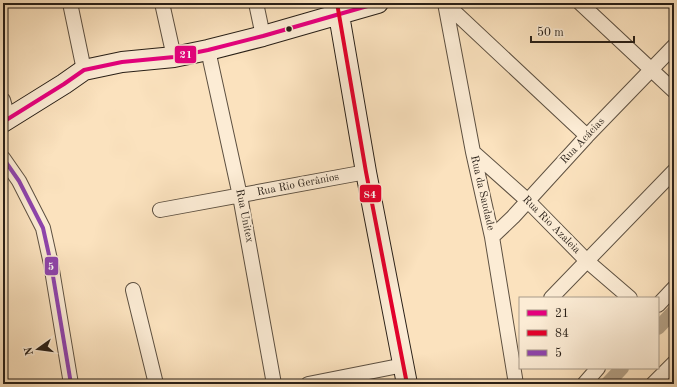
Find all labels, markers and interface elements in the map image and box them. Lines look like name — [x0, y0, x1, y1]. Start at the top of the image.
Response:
scale bar — [531, 18, 634, 44]
unlabelled marker — [284, 24, 294, 34]
text: 50 m — [537, 26, 564, 39]
line badge: 21 — [174, 45, 197, 64]
text: 21 — [180, 50, 192, 61]
street label: Rua Acácias — [559, 116, 607, 166]
street label: Rua da Saudade — [468, 154, 496, 232]
street label: Rua Rio Gerânios — [256, 172, 340, 198]
line badge: 84 — [359, 184, 382, 203]
street label: Rua Unitex — [233, 188, 255, 244]
text: 84 — [364, 190, 376, 201]
street label: Rua Rio Azaleia — [520, 194, 582, 256]
line badge: 5 — [44, 256, 59, 276]
text: 5 — [48, 262, 54, 273]
legend — [519, 297, 659, 369]
text: 21 — [555, 308, 569, 320]
text: 84 — [555, 328, 569, 340]
north arrow — [18, 329, 58, 369]
text: N — [23, 345, 36, 356]
text: 5 — [555, 347, 562, 360]

